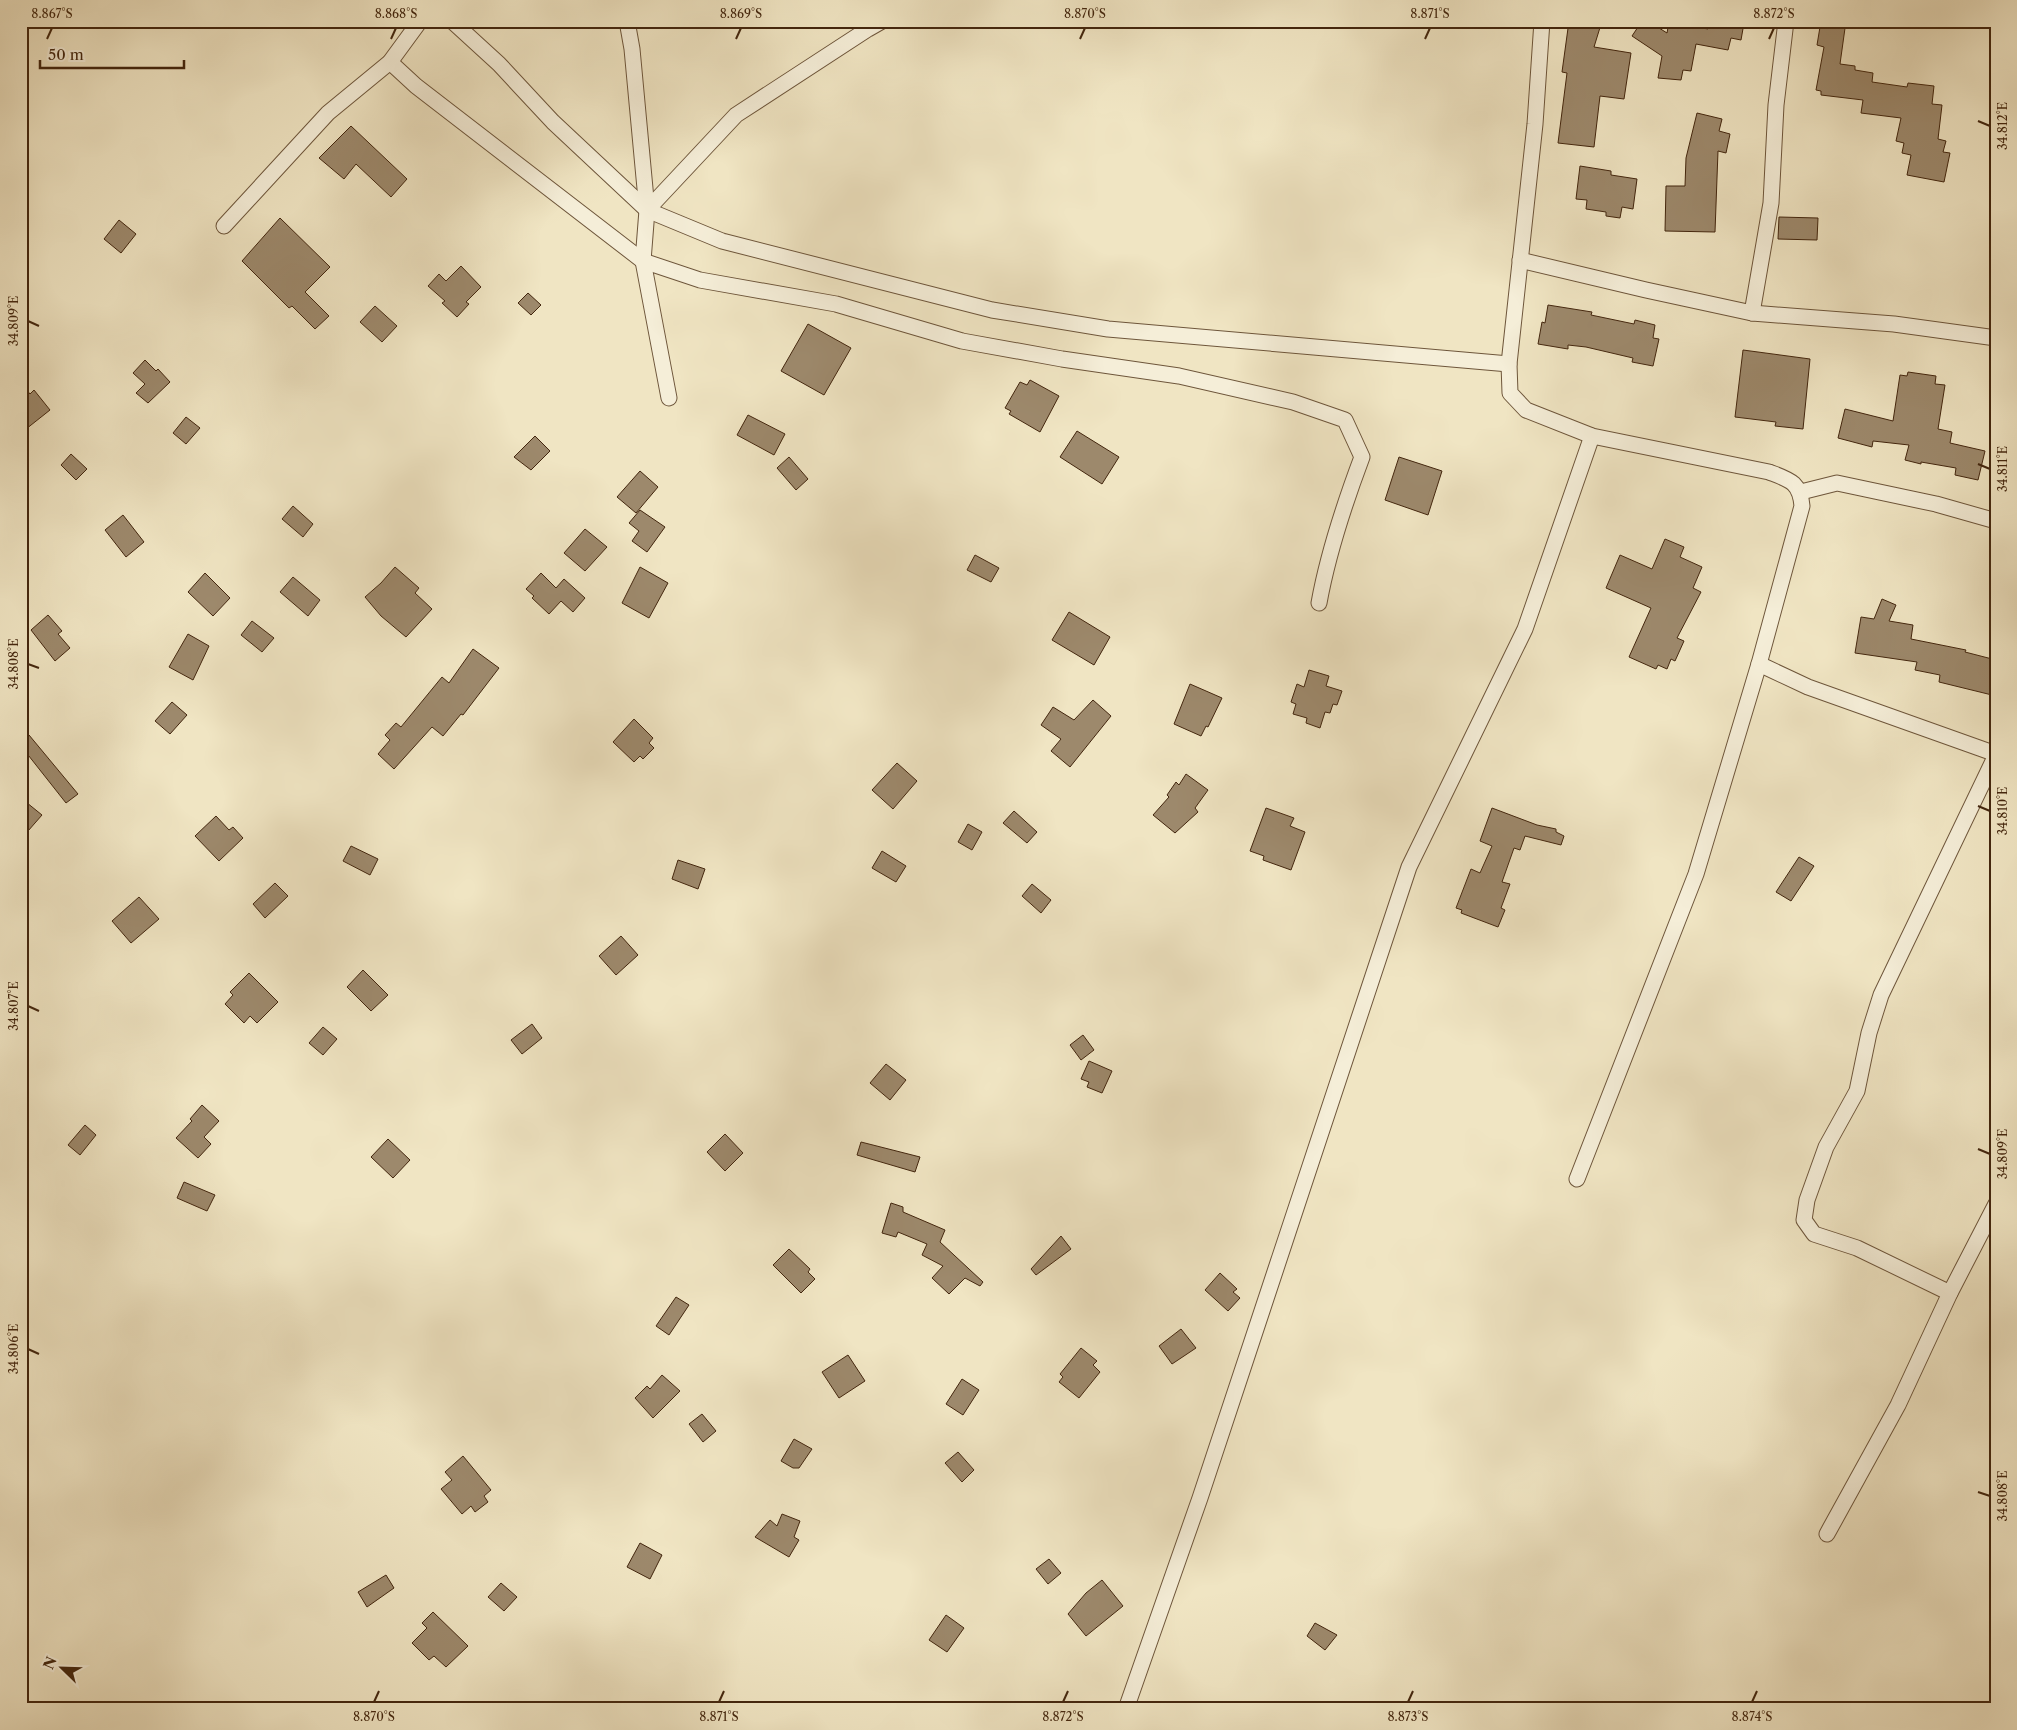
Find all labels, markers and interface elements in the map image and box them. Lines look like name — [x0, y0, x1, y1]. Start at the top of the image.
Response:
text: 8.867°S — [31, 6, 73, 21]
text: 8.868°S — [375, 6, 417, 21]
text: 8.869°S — [720, 6, 762, 21]
text: 8.870°S — [1064, 6, 1106, 21]
text: 8.871°S — [1410, 6, 1450, 21]
text: 8.872°S — [1753, 6, 1795, 21]
scale bar — [40, 38, 184, 70]
text: 50 m — [48, 45, 84, 64]
text: 34.812°E — [1995, 102, 2010, 150]
text: 34.809°E — [6, 296, 21, 346]
text: 34.811°E — [1995, 446, 2010, 492]
text: 34.808°E — [6, 639, 21, 689]
text: 34.810°E — [1995, 787, 2010, 835]
text: 34.807°E — [6, 981, 21, 1031]
text: 34.809°E — [1995, 1129, 2010, 1179]
text: 34.806°E — [6, 1324, 21, 1374]
text: 34.808°E — [1995, 1471, 2010, 1521]
north arrow — [38, 1642, 88, 1692]
text: N — [39, 1654, 61, 1672]
text: 8.870°S — [353, 1709, 395, 1724]
text: 8.871°S — [699, 1709, 739, 1724]
text: 8.872°S — [1042, 1709, 1084, 1724]
text: 8.873°S — [1387, 1709, 1429, 1724]
text: 8.874°S — [1732, 1709, 1772, 1724]

